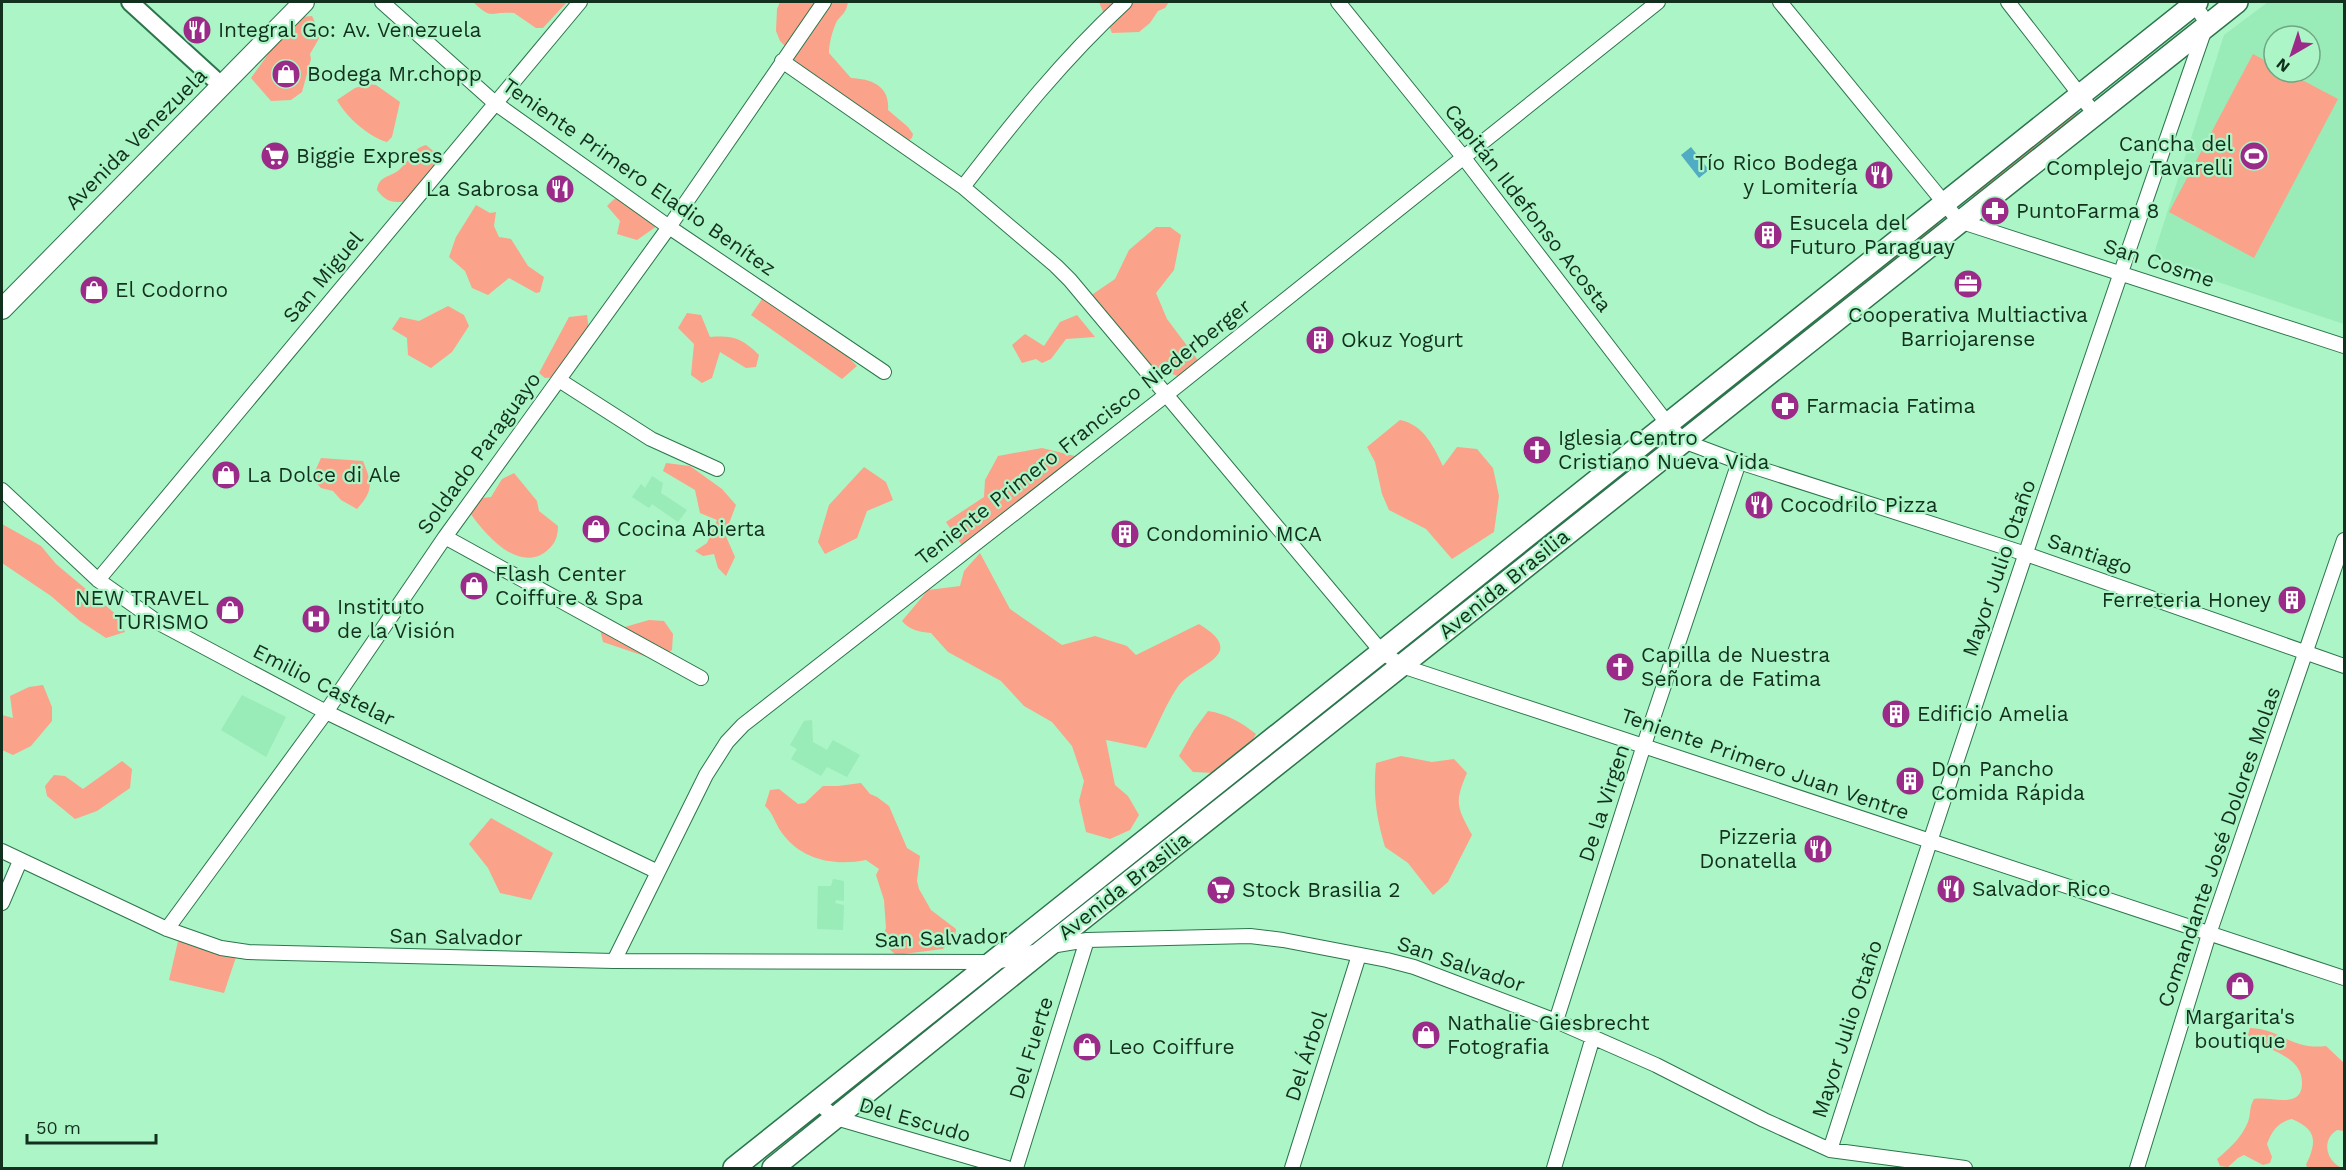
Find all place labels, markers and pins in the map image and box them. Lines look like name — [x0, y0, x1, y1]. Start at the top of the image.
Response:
restaurant icon: Integral Go: Av. Venezuela — [181, 14, 213, 46]
place label: Integral Go: Av. Venezuela — [218, 17, 482, 42]
shop icon: Bodega Mr.chopp — [270, 58, 302, 90]
place label: Bodega Mr.chopp — [307, 61, 482, 86]
place label: Cancha del Complejo Tavarelli — [2046, 131, 2234, 180]
supermarket icon: Biggie Express — [259, 140, 291, 172]
sports icon: Cancha del Complejo Tavarelli — [2238, 140, 2270, 172]
place label: Biggie Express — [296, 143, 443, 168]
place label: Tío Rico Bodega y Lomitería — [1695, 150, 1858, 199]
restaurant icon: Tío Rico Bodega y Lomitería — [1863, 159, 1895, 191]
restaurant icon: La Sabrosa — [544, 173, 576, 205]
place label: La Sabrosa — [426, 176, 539, 201]
pharmacy icon: PuntoFarma 8 — [1979, 195, 2011, 227]
place label: PuntoFarma 8 — [2016, 198, 2160, 223]
place label: Esucela del Futuro Paraguay — [1789, 210, 1955, 259]
building icon: Esucela del Futuro Paraguay — [1752, 219, 1784, 251]
office icon: Cooperativa Multiactiva Barriojarense — [1952, 268, 1984, 300]
shop icon: El Codorno — [78, 274, 110, 306]
place label: El Codorno — [115, 277, 228, 302]
place label: Cooperativa Multiactiva Barriojarense — [1848, 302, 2088, 351]
building icon: Okuz Yogurt — [1304, 324, 1336, 356]
place label: Okuz Yogurt — [1341, 327, 1463, 352]
pharmacy icon: Farmacia Fatima — [1769, 390, 1801, 422]
place label: Farmacia Fatima — [1806, 393, 1976, 418]
place label: Iglesia Centro Cristiano Nueva Vida — [1558, 425, 1770, 474]
church icon: Iglesia Centro Cristiano Nueva Vida — [1521, 434, 1553, 466]
shop icon: La Dolce di Ale — [210, 459, 242, 491]
place label: La Dolce di Ale — [247, 462, 401, 487]
restaurant icon: Cocodrilo Pizza — [1743, 489, 1775, 521]
place label: Cocodrilo Pizza — [1780, 492, 1938, 517]
shop icon: Cocina Abierta — [580, 513, 612, 545]
place label: Cocina Abierta — [617, 516, 766, 541]
building icon: Condominio MCA — [1109, 518, 1141, 550]
place label: Condominio MCA — [1146, 521, 1322, 546]
place label: Flash Center Coiffure & Spa — [495, 561, 643, 610]
shop icon: Flash Center Coiffure & Spa — [458, 570, 490, 602]
building icon: Ferreteria Honey — [2276, 584, 2308, 616]
place label: NEW TRAVEL TURISMO — [75, 585, 209, 634]
place label: Ferreteria Honey — [2102, 587, 2271, 612]
shop icon: NEW TRAVEL TURISMO — [214, 594, 246, 626]
place label: Instituto de la Visión — [337, 594, 455, 643]
hospital icon: Instituto de la Visión — [300, 603, 332, 635]
place label: Capilla de Nuestra Señora de Fatima — [1641, 642, 1830, 691]
church icon: Capilla de Nuestra Señora de Fatima — [1604, 651, 1636, 683]
building icon: Edificio Amelia — [1880, 698, 1912, 730]
place label: Edificio Amelia — [1917, 701, 2069, 726]
place label: Don Pancho Comida Rápida — [1931, 756, 2085, 805]
building icon: Don Pancho Comida Rápida — [1894, 765, 1926, 797]
place label: Pizzeria Donatella — [1699, 824, 1797, 873]
restaurant icon: Pizzeria Donatella — [1802, 833, 1834, 865]
restaurant icon: Salvador Rico — [1935, 873, 1967, 905]
supermarket icon: Stock Brasilia 2 — [1205, 874, 1237, 906]
place label: Salvador Rico — [1972, 876, 2111, 901]
place label: Stock Brasilia 2 — [1242, 877, 1401, 902]
shop icon: Margarita's boutique — [2224, 970, 2256, 1002]
place label: Margarita's boutique — [2185, 1004, 2295, 1053]
place label: Nathalie Giesbrecht Fotografia — [1447, 1010, 1650, 1059]
shop icon: Nathalie Giesbrecht Fotografia — [1410, 1019, 1442, 1051]
shop icon: Leo Coiffure — [1071, 1031, 1103, 1063]
place label: Leo Coiffure — [1108, 1034, 1235, 1059]

